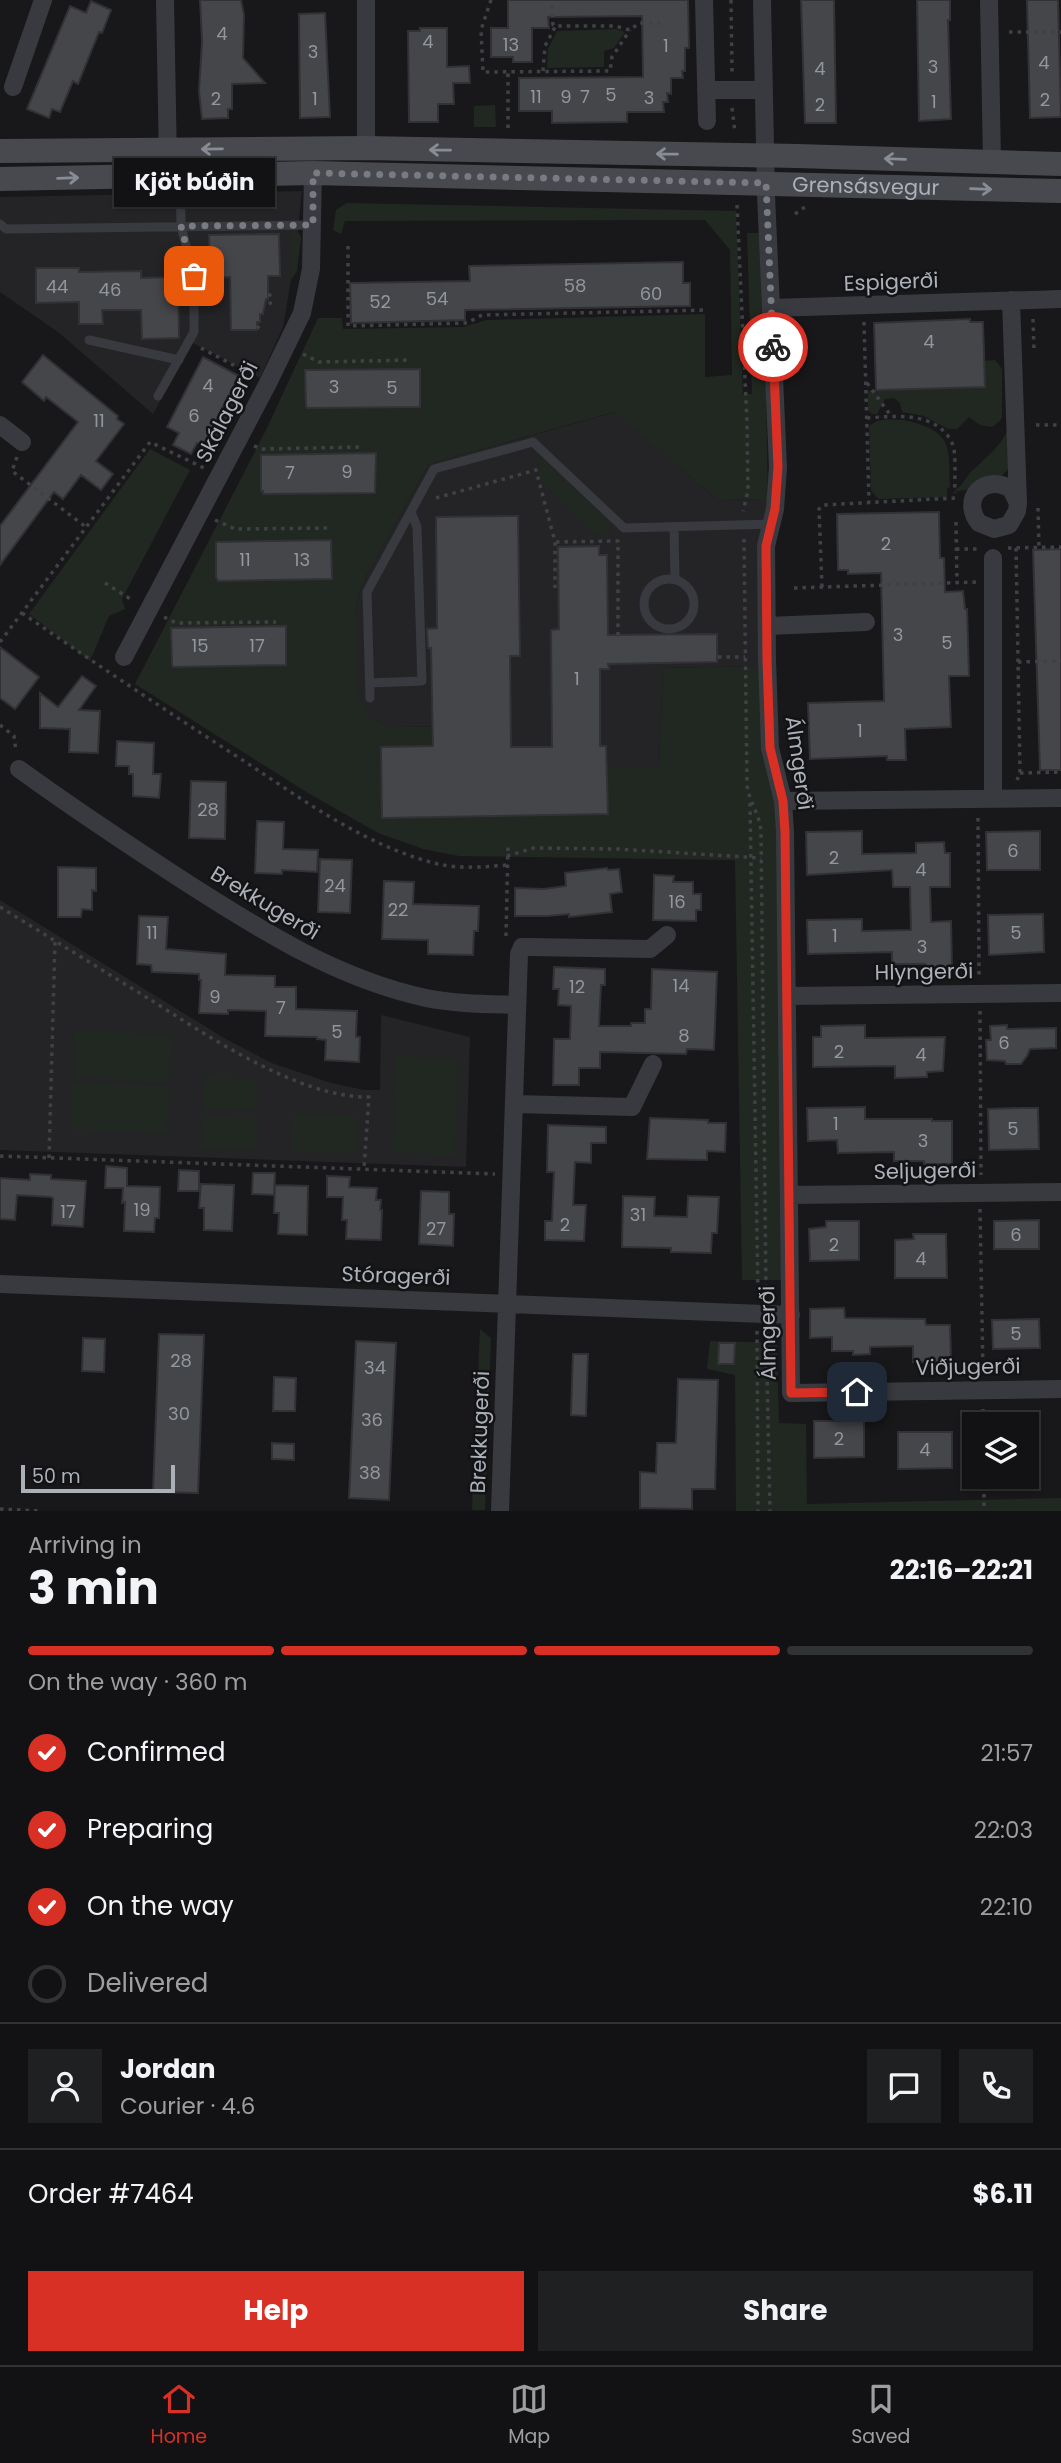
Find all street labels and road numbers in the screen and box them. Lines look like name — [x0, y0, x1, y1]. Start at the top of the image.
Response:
street label: Grensásvegur — [792, 170, 940, 202]
street label: Espigerði — [843, 265, 939, 298]
street label: Skálagerði — [189, 356, 265, 468]
street label: Álmgerði — [779, 714, 820, 812]
street label: Brekkugerði — [205, 859, 325, 947]
street label: Hlyngerði — [874, 956, 974, 987]
street label: Seljugerði — [873, 1155, 977, 1186]
street label: Stóragerði — [341, 1259, 451, 1292]
street label: Álmgerði — [752, 1285, 783, 1381]
street label: Viðjugerði — [915, 1351, 1021, 1382]
street label: Brekkugerði — [463, 1370, 496, 1494]

